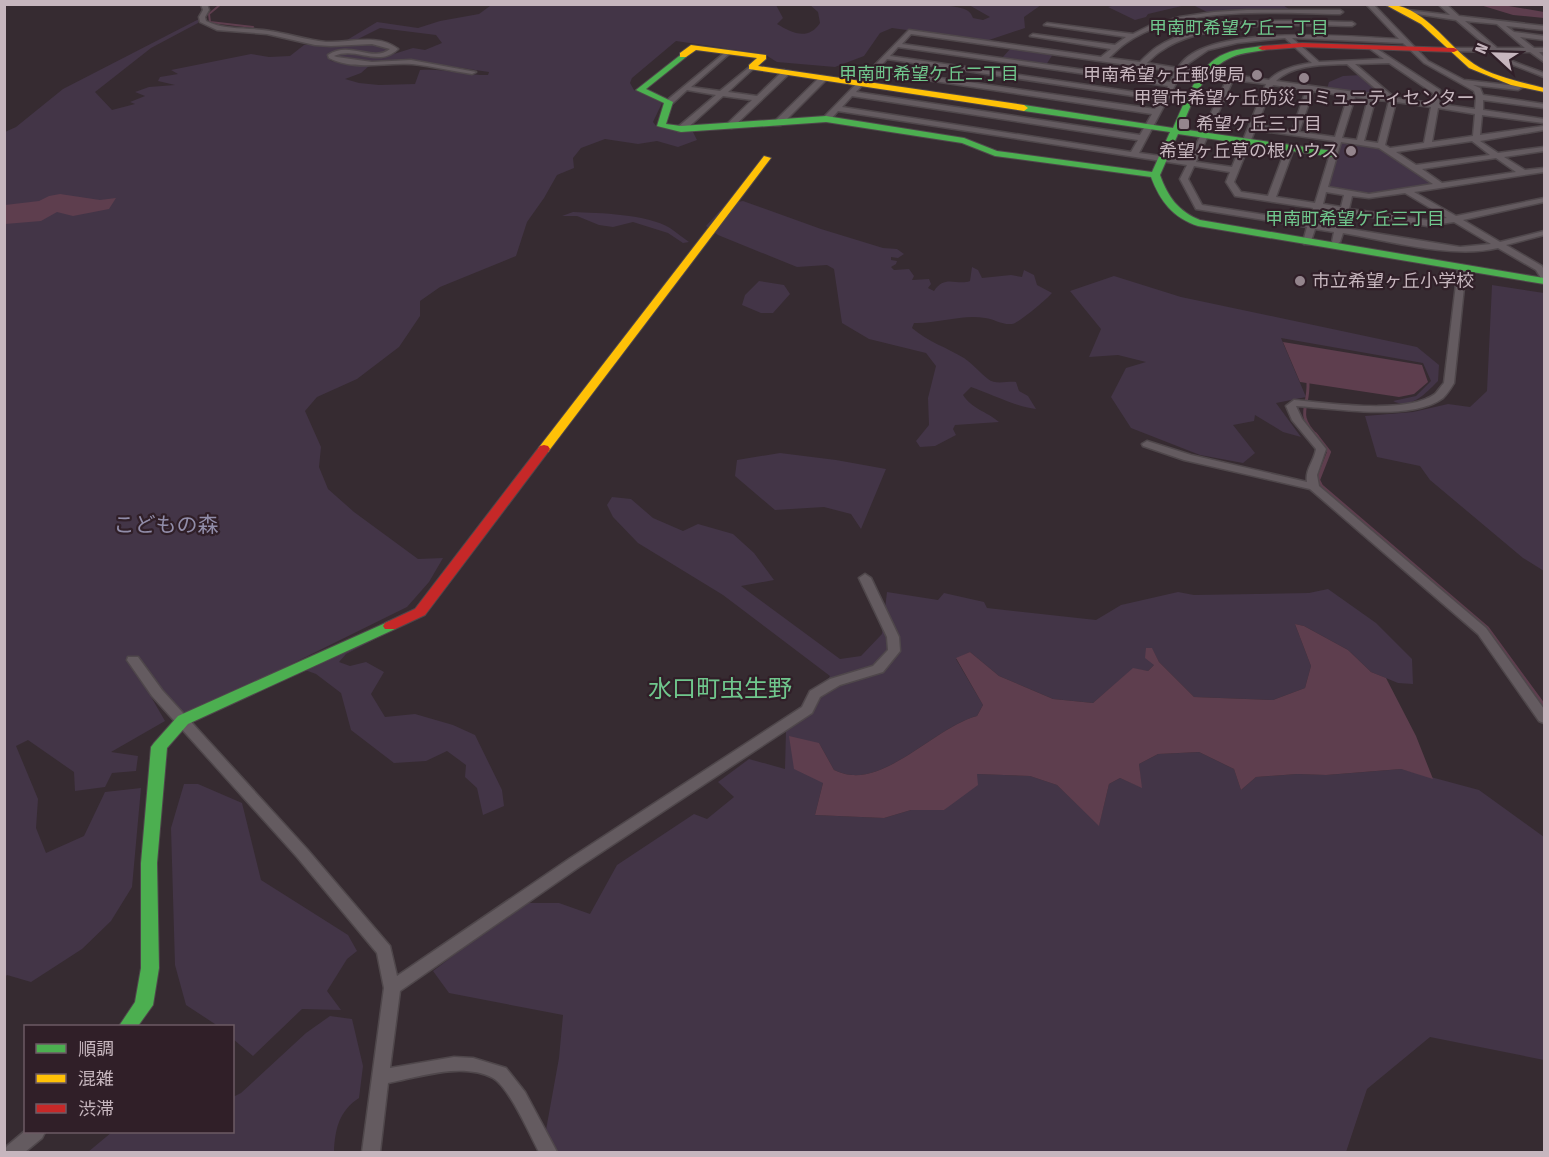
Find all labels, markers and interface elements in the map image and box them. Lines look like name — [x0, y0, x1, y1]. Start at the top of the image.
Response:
district label: 甲南町希望ケ丘一丁目 — [1149, 17, 1329, 39]
north arrow — [1465, 24, 1525, 84]
text: N — [1471, 41, 1492, 57]
district label: 甲南町希望ケ丘二丁目 — [839, 63, 1019, 85]
place label: 甲南希望ヶ丘郵便局 — [1083, 64, 1245, 86]
marker: 甲南希望ヶ丘郵便局 — [1250, 68, 1264, 82]
marker: 甲賀市希望ヶ丘防災コミュニティセンター — [1297, 71, 1311, 85]
place label: 甲賀市希望ヶ丘防災コミュニティセンター — [1134, 87, 1474, 109]
place label: 希望ケ丘三丁目 — [1196, 113, 1322, 135]
marker: 希望ケ丘三丁目 — [1177, 117, 1191, 131]
place label: 希望ヶ丘草の根ハウス — [1159, 140, 1339, 162]
marker: 希望ヶ丘草の根ハウス — [1344, 144, 1358, 158]
district label: 甲南町希望ケ丘三丁目 — [1265, 208, 1445, 230]
place label: 市立希望ヶ丘小学校 — [1312, 270, 1474, 292]
marker: 市立希望ヶ丘小学校 — [1293, 274, 1307, 288]
park label: こどもの森 — [114, 512, 219, 538]
district label: 水口町虫生野 — [648, 675, 792, 703]
legend — [24, 1025, 234, 1133]
text: 順調 — [78, 1038, 114, 1060]
text: 混雑 — [78, 1068, 114, 1090]
text: 渋滞 — [78, 1098, 114, 1120]

